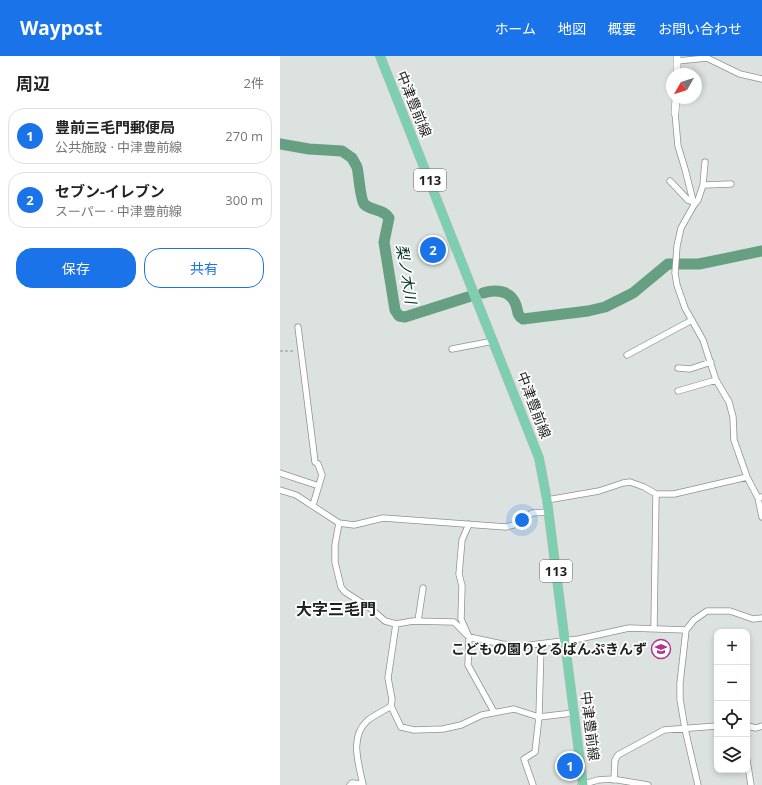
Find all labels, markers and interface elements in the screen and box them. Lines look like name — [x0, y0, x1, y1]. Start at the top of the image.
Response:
text: Waypost — [20, 15, 102, 41]
text: ホーム — [494, 19, 536, 38]
text: 地図 — [558, 19, 586, 38]
text: 概要 — [608, 19, 636, 38]
text: お問い合わせ — [658, 19, 742, 38]
street label: 中津豊前線 — [393, 68, 436, 140]
north arrow — [666, 68, 702, 104]
text: 周辺 — [16, 72, 50, 95]
text: 2件 — [244, 74, 264, 92]
text: 豊前三毛門郵便局 — [55, 117, 175, 137]
text: 1 — [26, 127, 34, 145]
text: 270 m — [225, 127, 263, 145]
text: 公共施設 · 中津豊前線 — [55, 138, 182, 156]
road number: 113 — [414, 169, 446, 191]
text: セブン-イレブン — [55, 181, 165, 201]
text: 2 — [26, 191, 34, 209]
text: 300 m — [225, 191, 263, 209]
text: スーパー · 中津豊前線 — [55, 202, 182, 220]
pin: 2 — [420, 235, 446, 265]
water label: 梨ノ木川 — [392, 243, 422, 307]
button: 保存 — [16, 248, 136, 288]
button: 共有 — [144, 248, 264, 288]
street label: 中津豊前線 — [513, 369, 556, 441]
your location — [512, 510, 532, 530]
road number: 113 — [540, 560, 572, 582]
district label: 大字三毛門 — [296, 598, 376, 620]
map controls — [714, 629, 750, 773]
button: + — [714, 629, 750, 665]
school or university icon: こどもの園りとるぱんぷきんず — [650, 638, 672, 660]
place label: こどもの園りとるぱんぷきんず — [451, 639, 647, 658]
button: − — [714, 665, 750, 701]
street label: 中津豊前線 — [577, 690, 604, 762]
button: locate — [714, 701, 750, 737]
button: layers — [714, 737, 750, 773]
pin: 1 — [557, 751, 583, 781]

